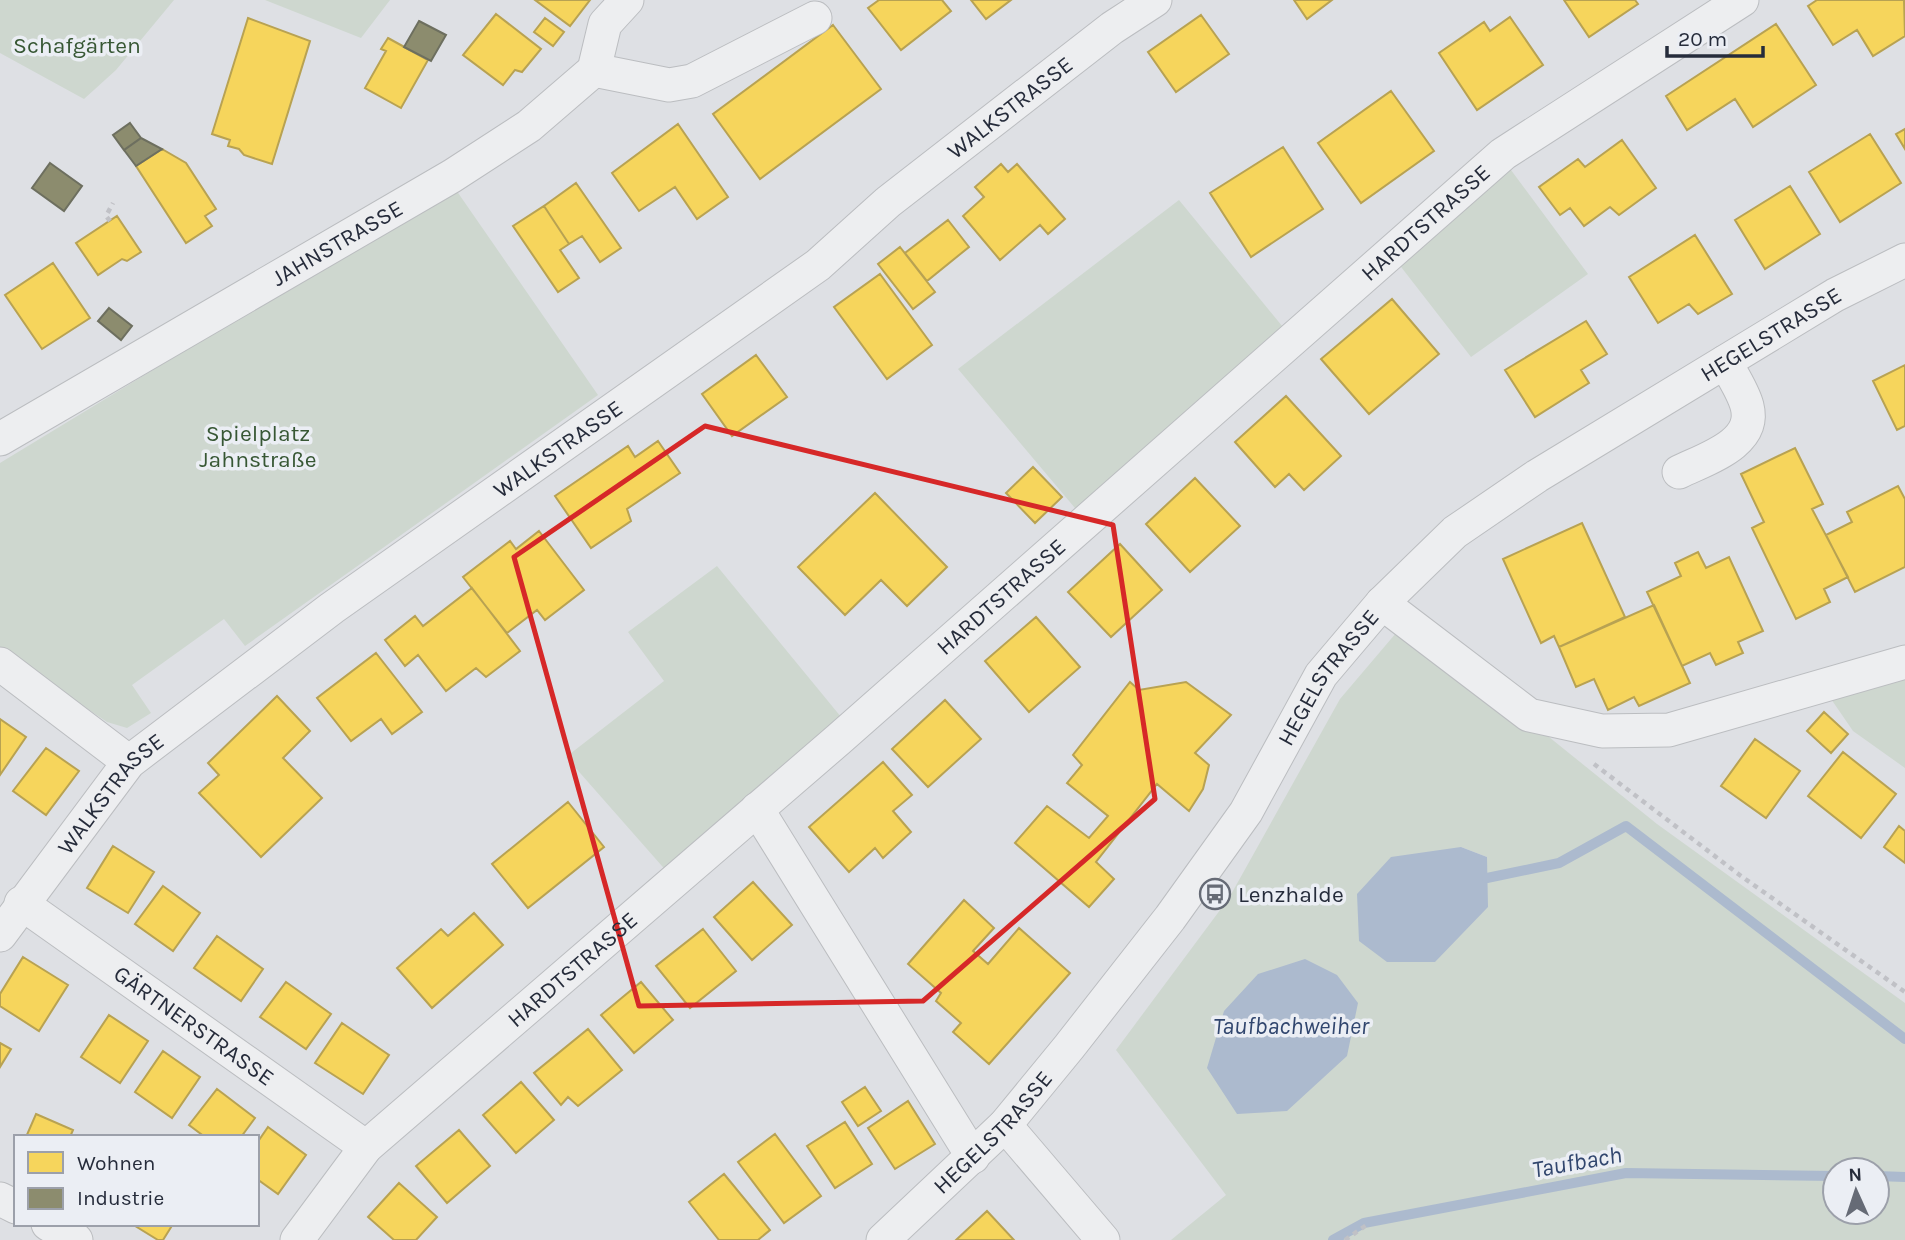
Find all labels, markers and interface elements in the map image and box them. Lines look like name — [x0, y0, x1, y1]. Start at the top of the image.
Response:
scale bar — [1667, 14, 1763, 58]
text: 20 m — [1678, 27, 1727, 51]
park label: Schafgärten — [13, 32, 141, 59]
street label: WALKSTRASSE — [942, 50, 1078, 164]
street label: HARDTSTRASSE — [1355, 158, 1495, 286]
street label: JAHNSTRASSE — [267, 194, 407, 292]
street label: HEGELSTRASSE — [1695, 281, 1846, 387]
street label: WALKSTRASSE — [488, 394, 627, 503]
park label: Spielplatz Jahnstraße — [199, 420, 317, 473]
street label: HARDTSTRASSE — [931, 533, 1071, 660]
street label: HEGELSTRASSE — [1272, 604, 1384, 750]
street label: WALKSTRASSE — [52, 727, 169, 859]
bus stop icon: Lenzhalde — [1198, 877, 1232, 911]
place label: Lenzhalde — [1238, 881, 1344, 908]
street label: HARDTSTRASSE — [502, 906, 643, 1033]
street label: GÄRTNERSTRASSE — [109, 960, 279, 1091]
water label: Taufbachweiher — [1213, 1012, 1370, 1040]
street label: HEGELSTRASSE — [927, 1065, 1058, 1199]
legend — [14, 1135, 259, 1226]
water label: Taufbach — [1530, 1140, 1624, 1184]
text: Wohnen — [77, 1151, 155, 1175]
north arrow — [1821, 1156, 1891, 1226]
text: N — [1848, 1164, 1863, 1186]
text: Industrie — [77, 1186, 164, 1210]

